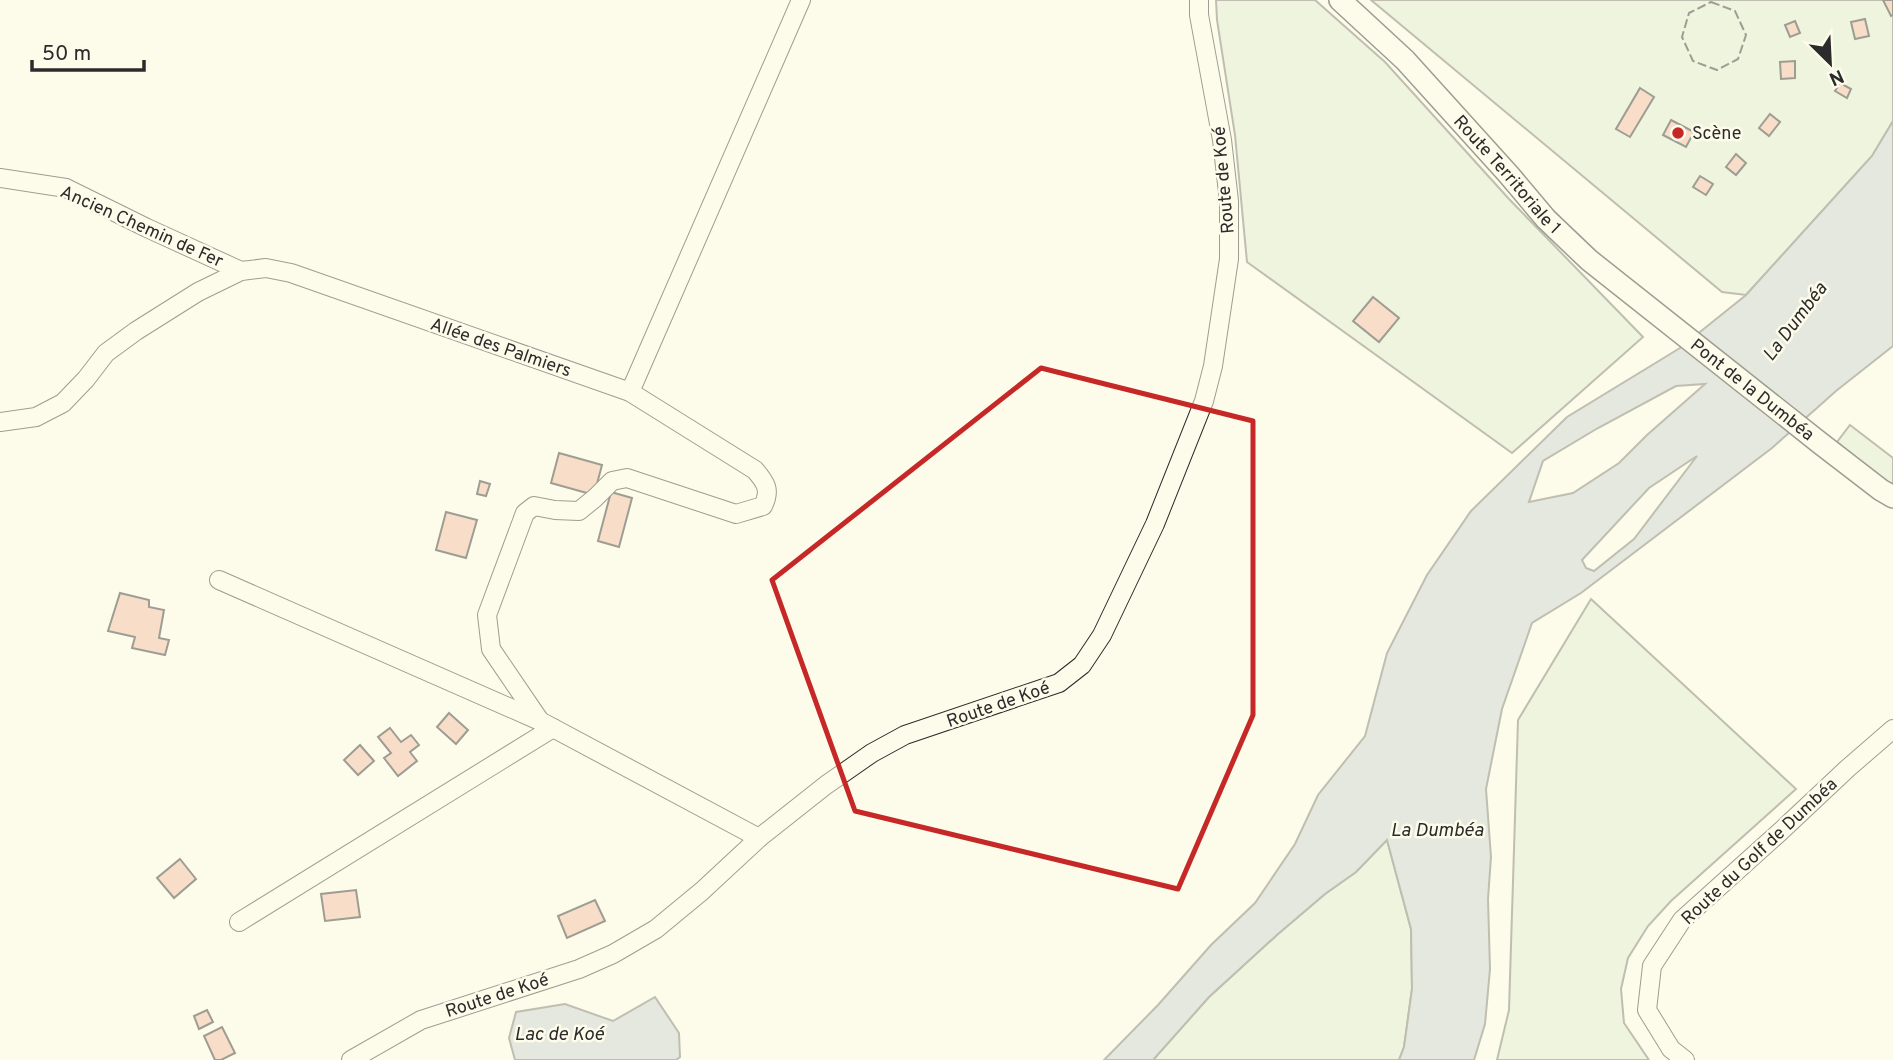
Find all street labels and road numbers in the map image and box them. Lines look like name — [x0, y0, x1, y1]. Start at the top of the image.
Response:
street label: Route Territoriale 1 — [1447, 111, 1565, 240]
street label: Route de Koé — [1208, 125, 1241, 235]
street label: Ancien Chemin de Fer — [56, 181, 227, 274]
street label: Allée des Palmiers — [427, 314, 574, 383]
street label: Pont de la Dumbéa — [1685, 334, 1818, 447]
street label: Route de Koé — [944, 677, 1053, 734]
street label: Route du Golf de Dumbéa — [1677, 774, 1843, 931]
street label: Route de Koé — [443, 969, 552, 1024]

